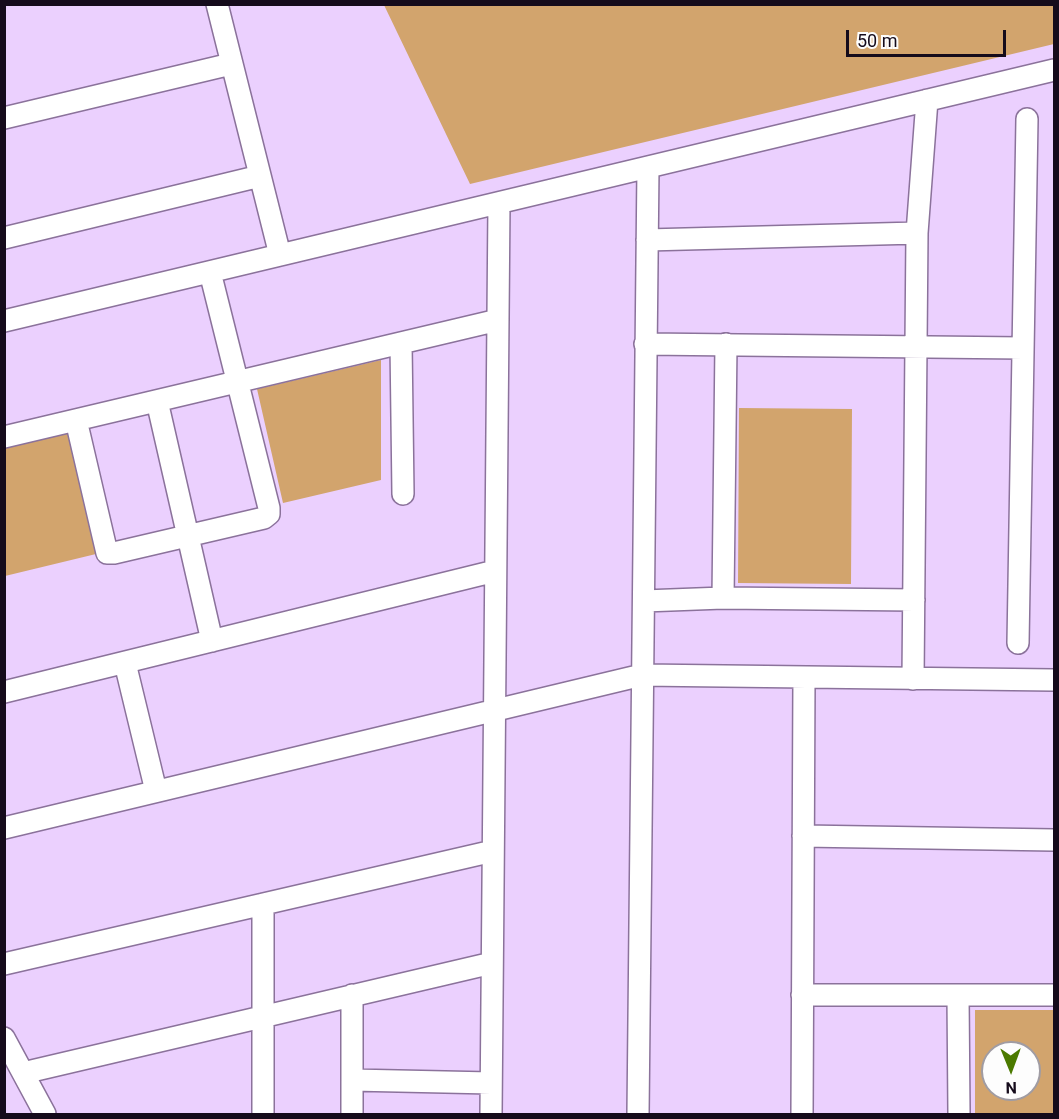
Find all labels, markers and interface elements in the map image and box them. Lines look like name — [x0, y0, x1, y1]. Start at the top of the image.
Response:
scale bar — [849, 18, 1010, 56]
text: 50 m — [857, 30, 897, 51]
north arrow — [981, 1041, 1041, 1101]
text: N — [1005, 1078, 1017, 1097]

